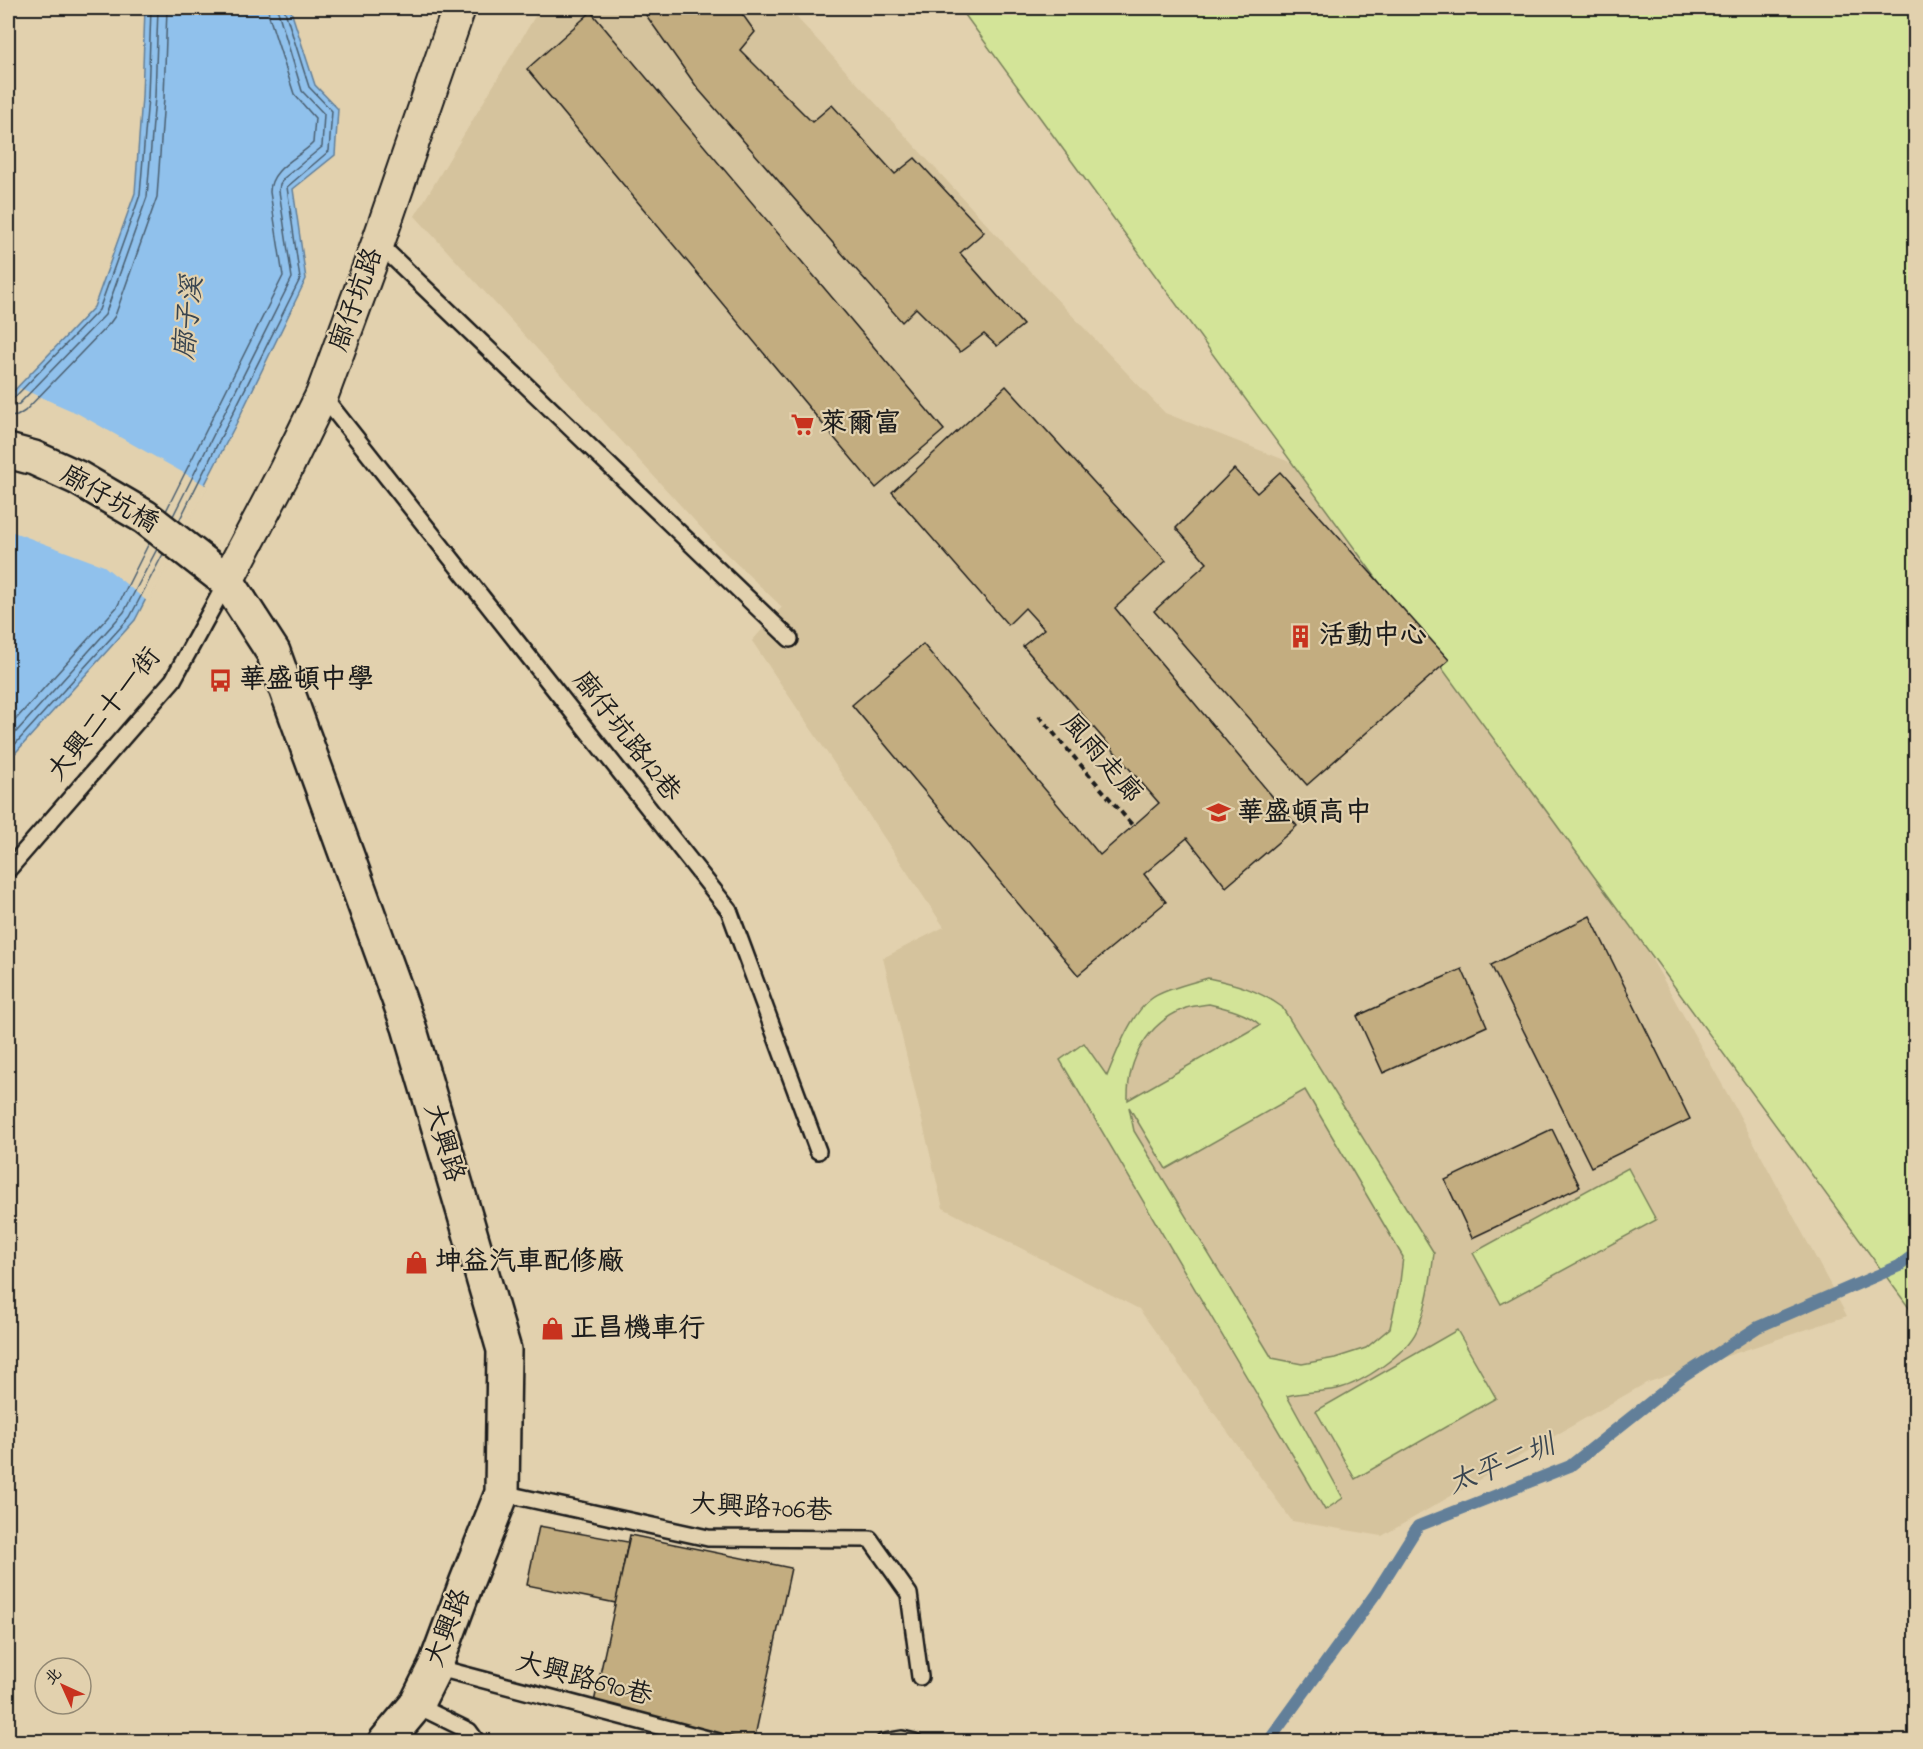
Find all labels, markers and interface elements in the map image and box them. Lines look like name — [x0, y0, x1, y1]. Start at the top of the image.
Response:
street label: 廍仔坑路 — [320, 243, 394, 357]
water label: 廍子溪 — [165, 272, 215, 362]
place label: 萊爾富 — [820, 405, 901, 444]
supermarket icon: 萊爾富 — [789, 411, 815, 437]
street label: 廍仔坑橋 — [52, 456, 166, 544]
place label: 活動中心 — [1319, 617, 1427, 656]
building icon: 活動中心 — [1288, 623, 1314, 649]
street label: 大興二十一街 — [39, 640, 171, 790]
place label: 華盛頓中學 — [239, 661, 374, 700]
street label: 廍仔坑路12巷 — [562, 663, 690, 811]
bus stop icon: 華盛頓中學 — [208, 667, 234, 693]
street label: 風雨走廊 — [1051, 705, 1151, 813]
place label: 華盛頓高中 — [1237, 794, 1372, 833]
school or university icon: 華盛頓高中 — [1206, 800, 1232, 826]
street label: 大興路 — [413, 1099, 473, 1187]
place label: 坤益汽車配修廠 — [435, 1243, 624, 1282]
shop icon: 坤益汽車配修廠 — [404, 1249, 430, 1275]
place label: 正昌機車行 — [570, 1310, 705, 1349]
shop icon: 正昌機車行 — [539, 1316, 565, 1342]
water label: 太平二圳 — [1442, 1425, 1564, 1506]
street label: 大興路706巷 — [689, 1486, 833, 1532]
street label: 大興路 — [416, 1583, 482, 1673]
street label: 大興路690巷 — [511, 1643, 657, 1717]
north arrow — [33, 1656, 93, 1716]
text: 北 — [40, 1663, 68, 1691]

